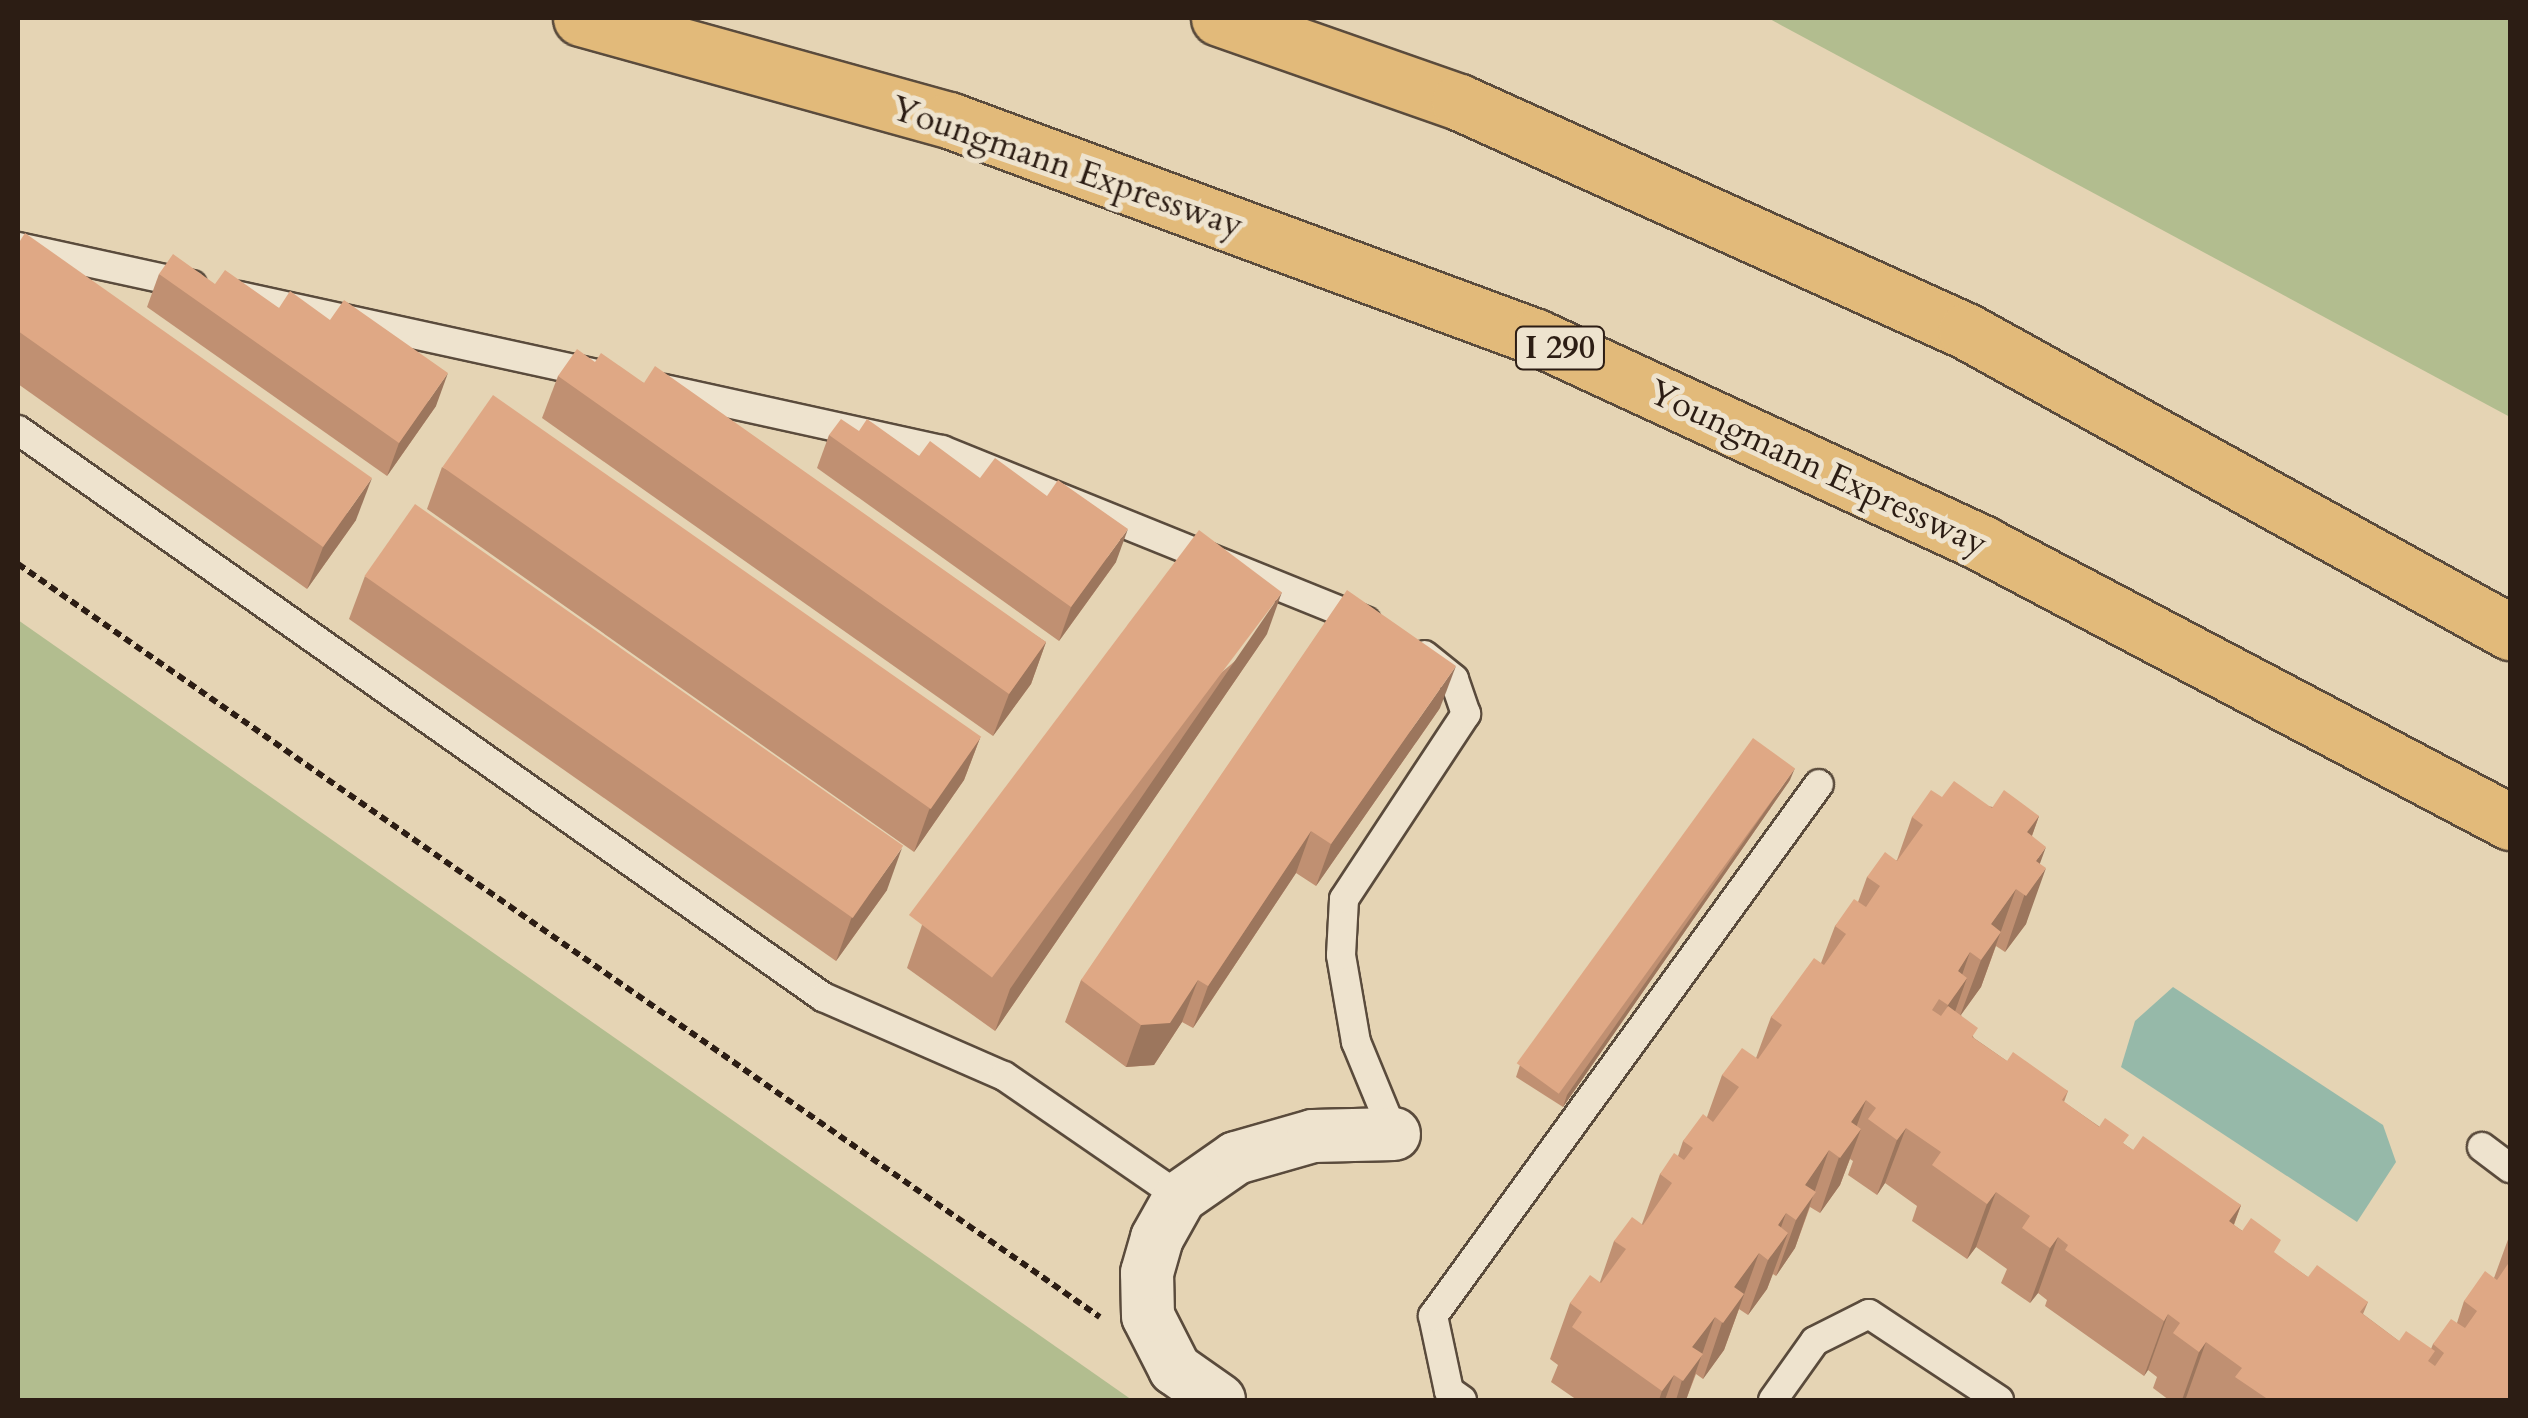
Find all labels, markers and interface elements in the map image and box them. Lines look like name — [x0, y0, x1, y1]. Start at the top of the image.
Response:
street label: Youngmann Expressway — [886, 87, 1248, 247]
road number: I 290 — [1512, 321, 1608, 375]
street label: Youngmann Expressway — [1642, 371, 1994, 565]

